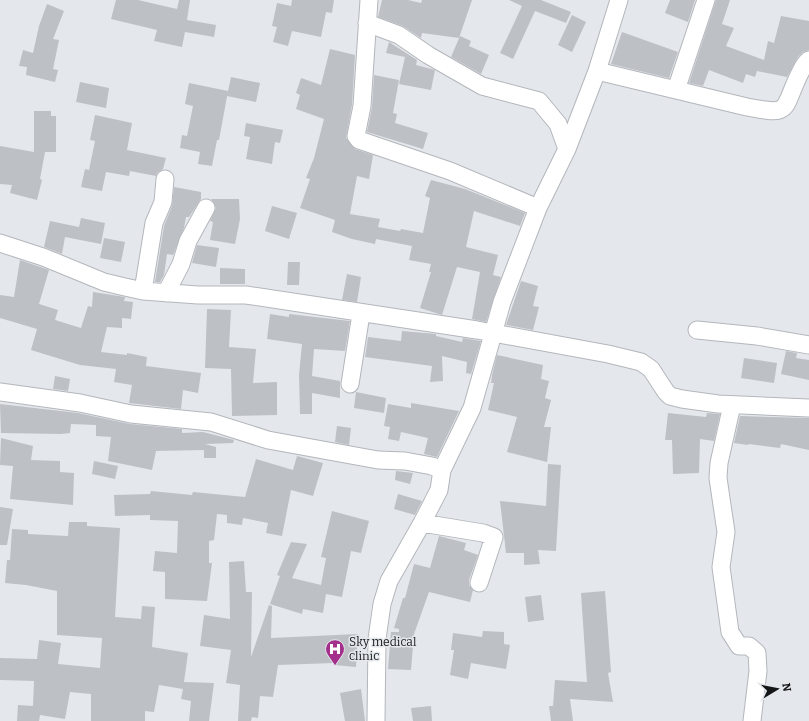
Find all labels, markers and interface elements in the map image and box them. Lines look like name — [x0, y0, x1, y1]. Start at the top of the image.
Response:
place label: Sky medical clinic — [349, 635, 417, 663]
hospital icon: Sky medical clinic — [324, 638, 346, 666]
north arrow — [757, 669, 797, 709]
text: N — [779, 682, 794, 693]

